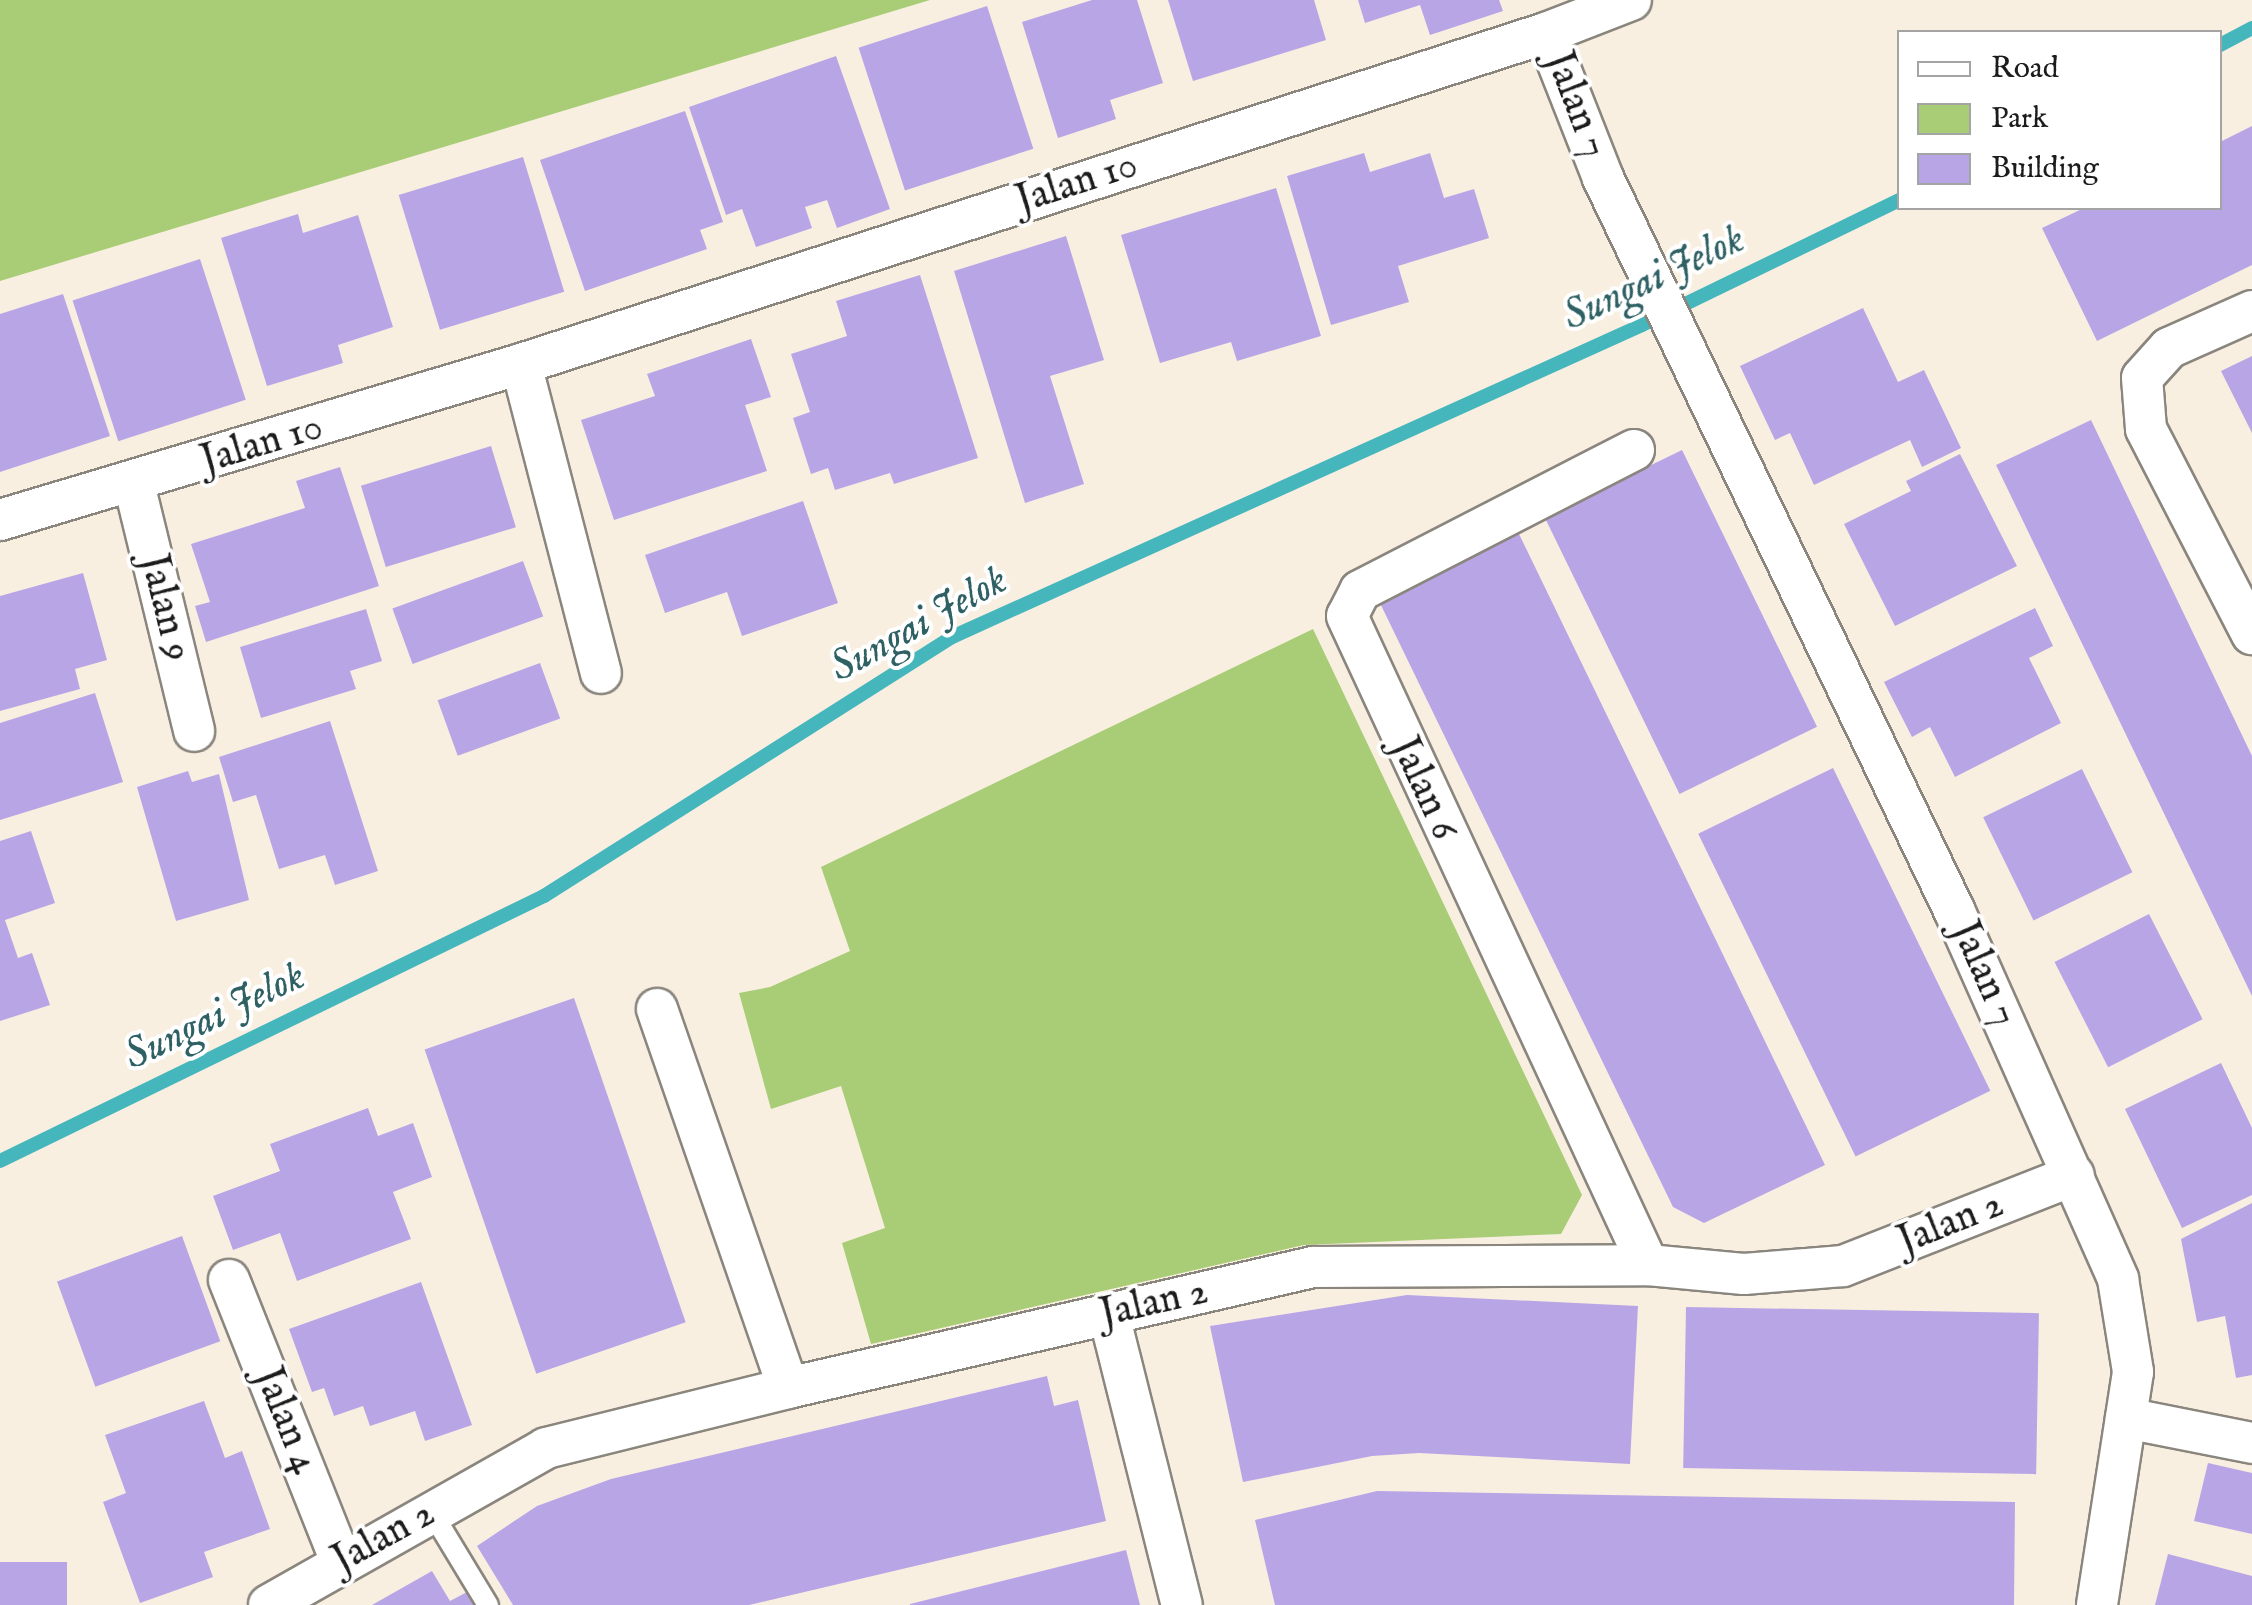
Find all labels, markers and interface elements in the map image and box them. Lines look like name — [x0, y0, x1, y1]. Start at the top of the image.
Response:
legend — [1897, 30, 2222, 210]
street label: Jalan 7 — [1533, 45, 1617, 165]
text: Road — [1991, 50, 2059, 88]
text: Park — [1991, 100, 2048, 138]
street label: Jalan 10 — [1010, 142, 1144, 226]
text: Building — [1991, 150, 2099, 188]
water label: Sungai Jelok — [1555, 215, 1753, 343]
street label: Jalan 10 — [195, 404, 329, 486]
street label: Jalan 9 — [128, 550, 200, 666]
water label: Sungai Jelok — [822, 556, 1016, 694]
street label: Jalan 6 — [1378, 730, 1468, 848]
street label: Jalan 7 — [1939, 914, 2027, 1034]
water label: Sungai Jelok — [117, 952, 313, 1082]
street label: Jalan 2 — [1891, 1181, 2011, 1267]
street label: Jalan 2 — [1095, 1268, 1213, 1340]
street label: Jalan 4 — [242, 1361, 328, 1481]
street label: Jalan 2 — [324, 1490, 444, 1586]

